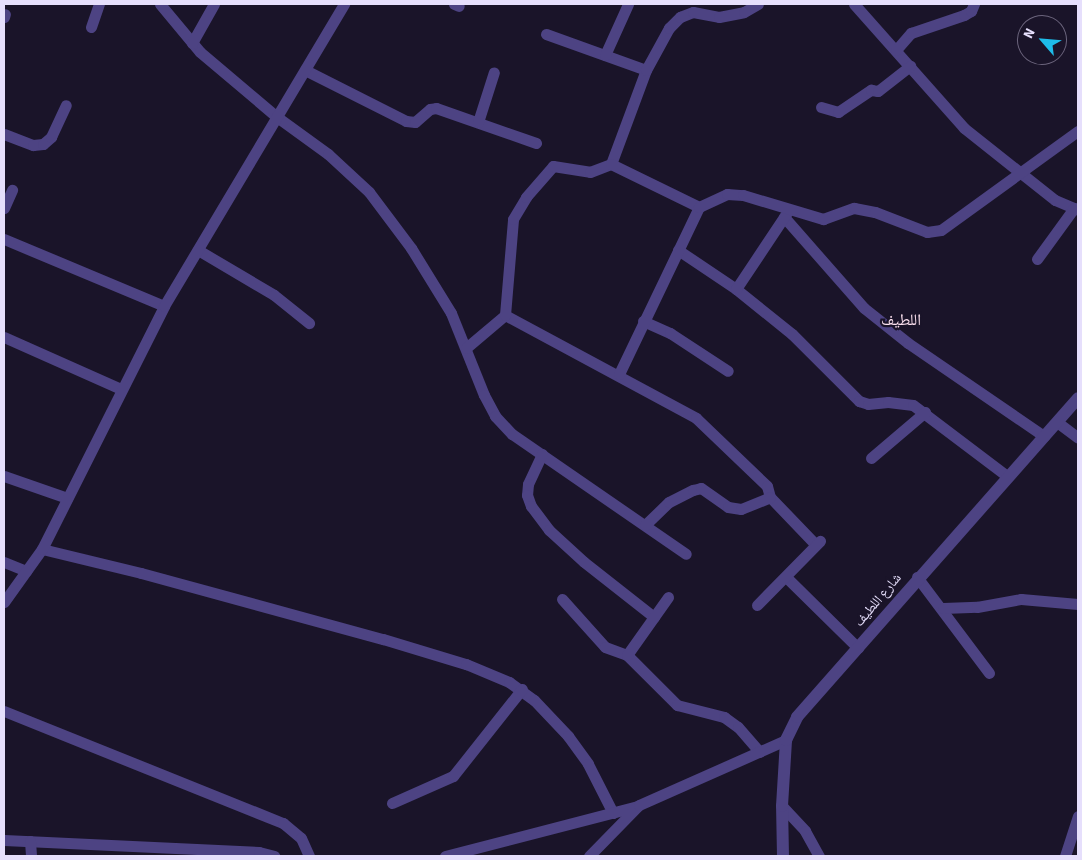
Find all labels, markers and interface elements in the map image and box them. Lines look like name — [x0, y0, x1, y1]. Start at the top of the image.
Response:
north arrow — [1017, 15, 1067, 65]
text: N — [1019, 25, 1041, 42]
district label: اللطيف — [881, 310, 921, 330]
street label: شارع اللطيف — [851, 570, 905, 630]

